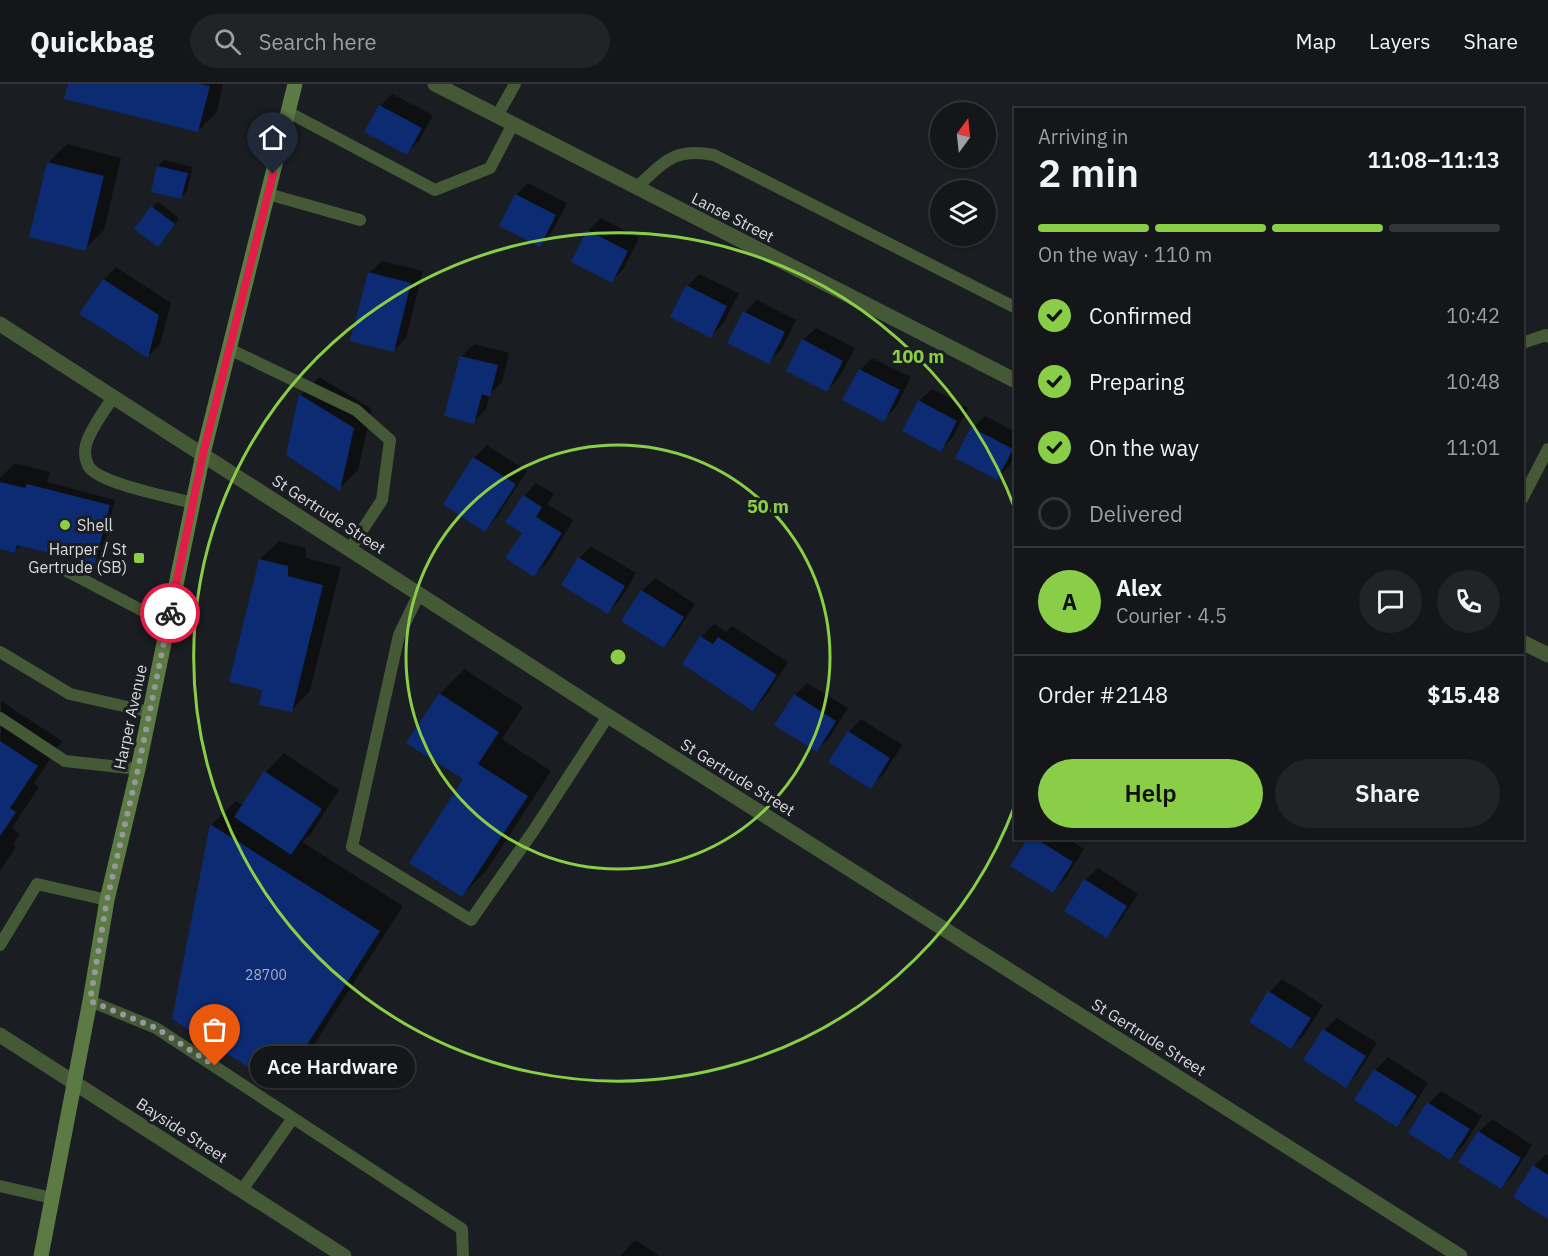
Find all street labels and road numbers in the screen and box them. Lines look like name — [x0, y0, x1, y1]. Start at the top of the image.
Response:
street label: Lanse Street — [688, 188, 778, 246]
street label: St Gertrude Street — [269, 470, 389, 558]
street label: Harper Avenue — [109, 662, 151, 771]
street label: St Gertrude Street — [677, 734, 799, 820]
street label: St Gertrude Street — [1088, 994, 1210, 1080]
street label: Bayside Street — [133, 1093, 231, 1167]

